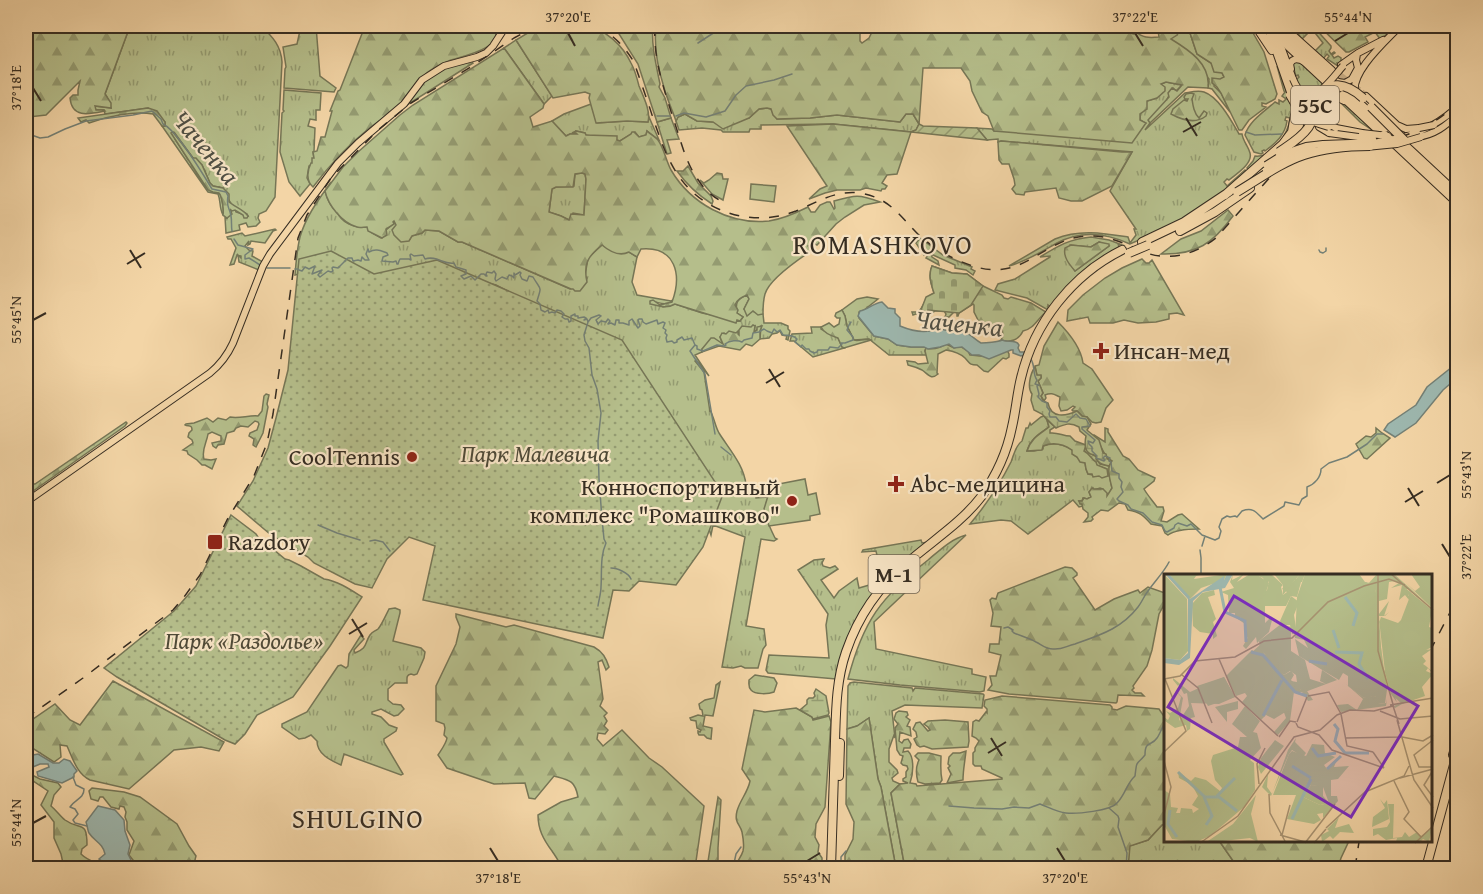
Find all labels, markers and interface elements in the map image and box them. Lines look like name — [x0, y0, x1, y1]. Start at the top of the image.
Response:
text: 37°20'E — [545, 6, 591, 27]
text: 37°22'E — [1112, 6, 1158, 27]
text: 55°44'N — [1324, 6, 1372, 27]
text: 37°18'E — [5, 65, 26, 111]
road number: 55C — [1291, 86, 1339, 124]
water label: Чаченка — [163, 101, 249, 193]
district label: ROMASHKOVO — [793, 224, 973, 264]
text: 55°45'N — [5, 296, 26, 344]
water label: Чаченка — [914, 299, 1005, 346]
place label: Инсан-мед — [1114, 333, 1230, 368]
marker: Инсан-мед — [1092, 342, 1110, 360]
park label: Парк Малевича — [461, 436, 609, 471]
place label: CoolTennis — [289, 439, 400, 474]
marker: CoolTennis — [405, 450, 419, 464]
text: 55°43'N — [1455, 451, 1476, 499]
place label: Abc-медицина — [910, 466, 1065, 501]
place label: Конноспортивный комплекс "Ромашково" — [530, 469, 780, 532]
marker: Abc-медицина — [887, 475, 905, 493]
marker: Конноспортивный комплекс "Ромашково" — [785, 494, 799, 508]
place label: Razdory — [228, 524, 311, 559]
marker: Razdory — [206, 533, 224, 551]
text: 37°22'E — [1455, 534, 1476, 580]
road number: М-1 — [868, 555, 920, 593]
inset map — [1164, 574, 1432, 843]
park label: Парк «Раздолье» — [165, 623, 323, 658]
district label: SHULGINO — [292, 798, 424, 838]
text: 55°44'N — [5, 799, 26, 847]
text: 37°18'E — [475, 867, 521, 888]
text: 55°43'N — [783, 867, 831, 888]
text: 37°20'E — [1042, 867, 1088, 888]

